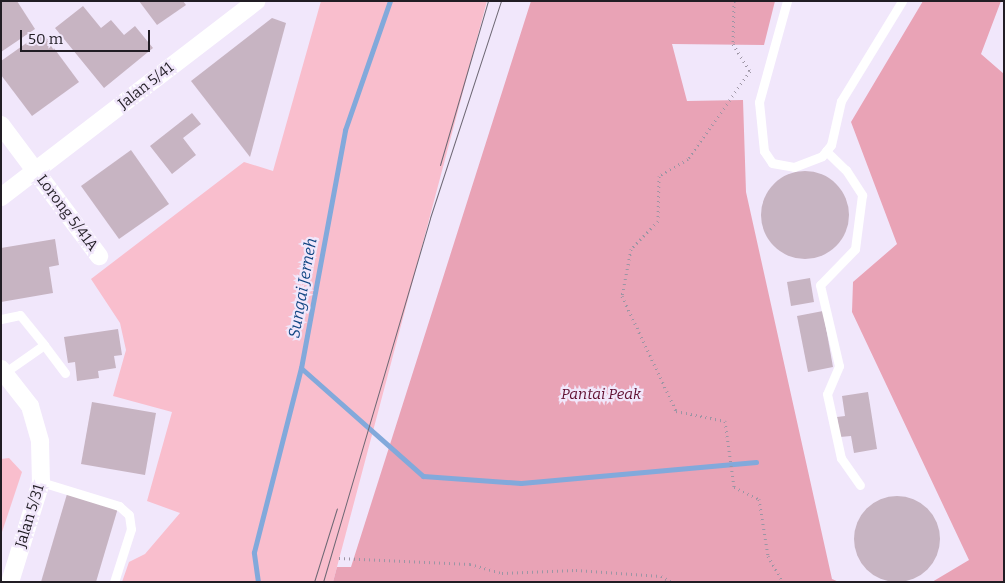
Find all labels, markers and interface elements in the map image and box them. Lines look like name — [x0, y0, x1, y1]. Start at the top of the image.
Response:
scale bar — [22, 20, 152, 52]
text: 50 m — [28, 30, 63, 48]
street label: Jalan 5/41 — [115, 59, 177, 113]
street label: Lorong 5/41A — [33, 171, 101, 255]
water label: Sungai Jerneh — [285, 236, 321, 340]
park label: Pantai Peak — [561, 386, 641, 404]
street label: Jalan 5/31 — [12, 482, 48, 550]

